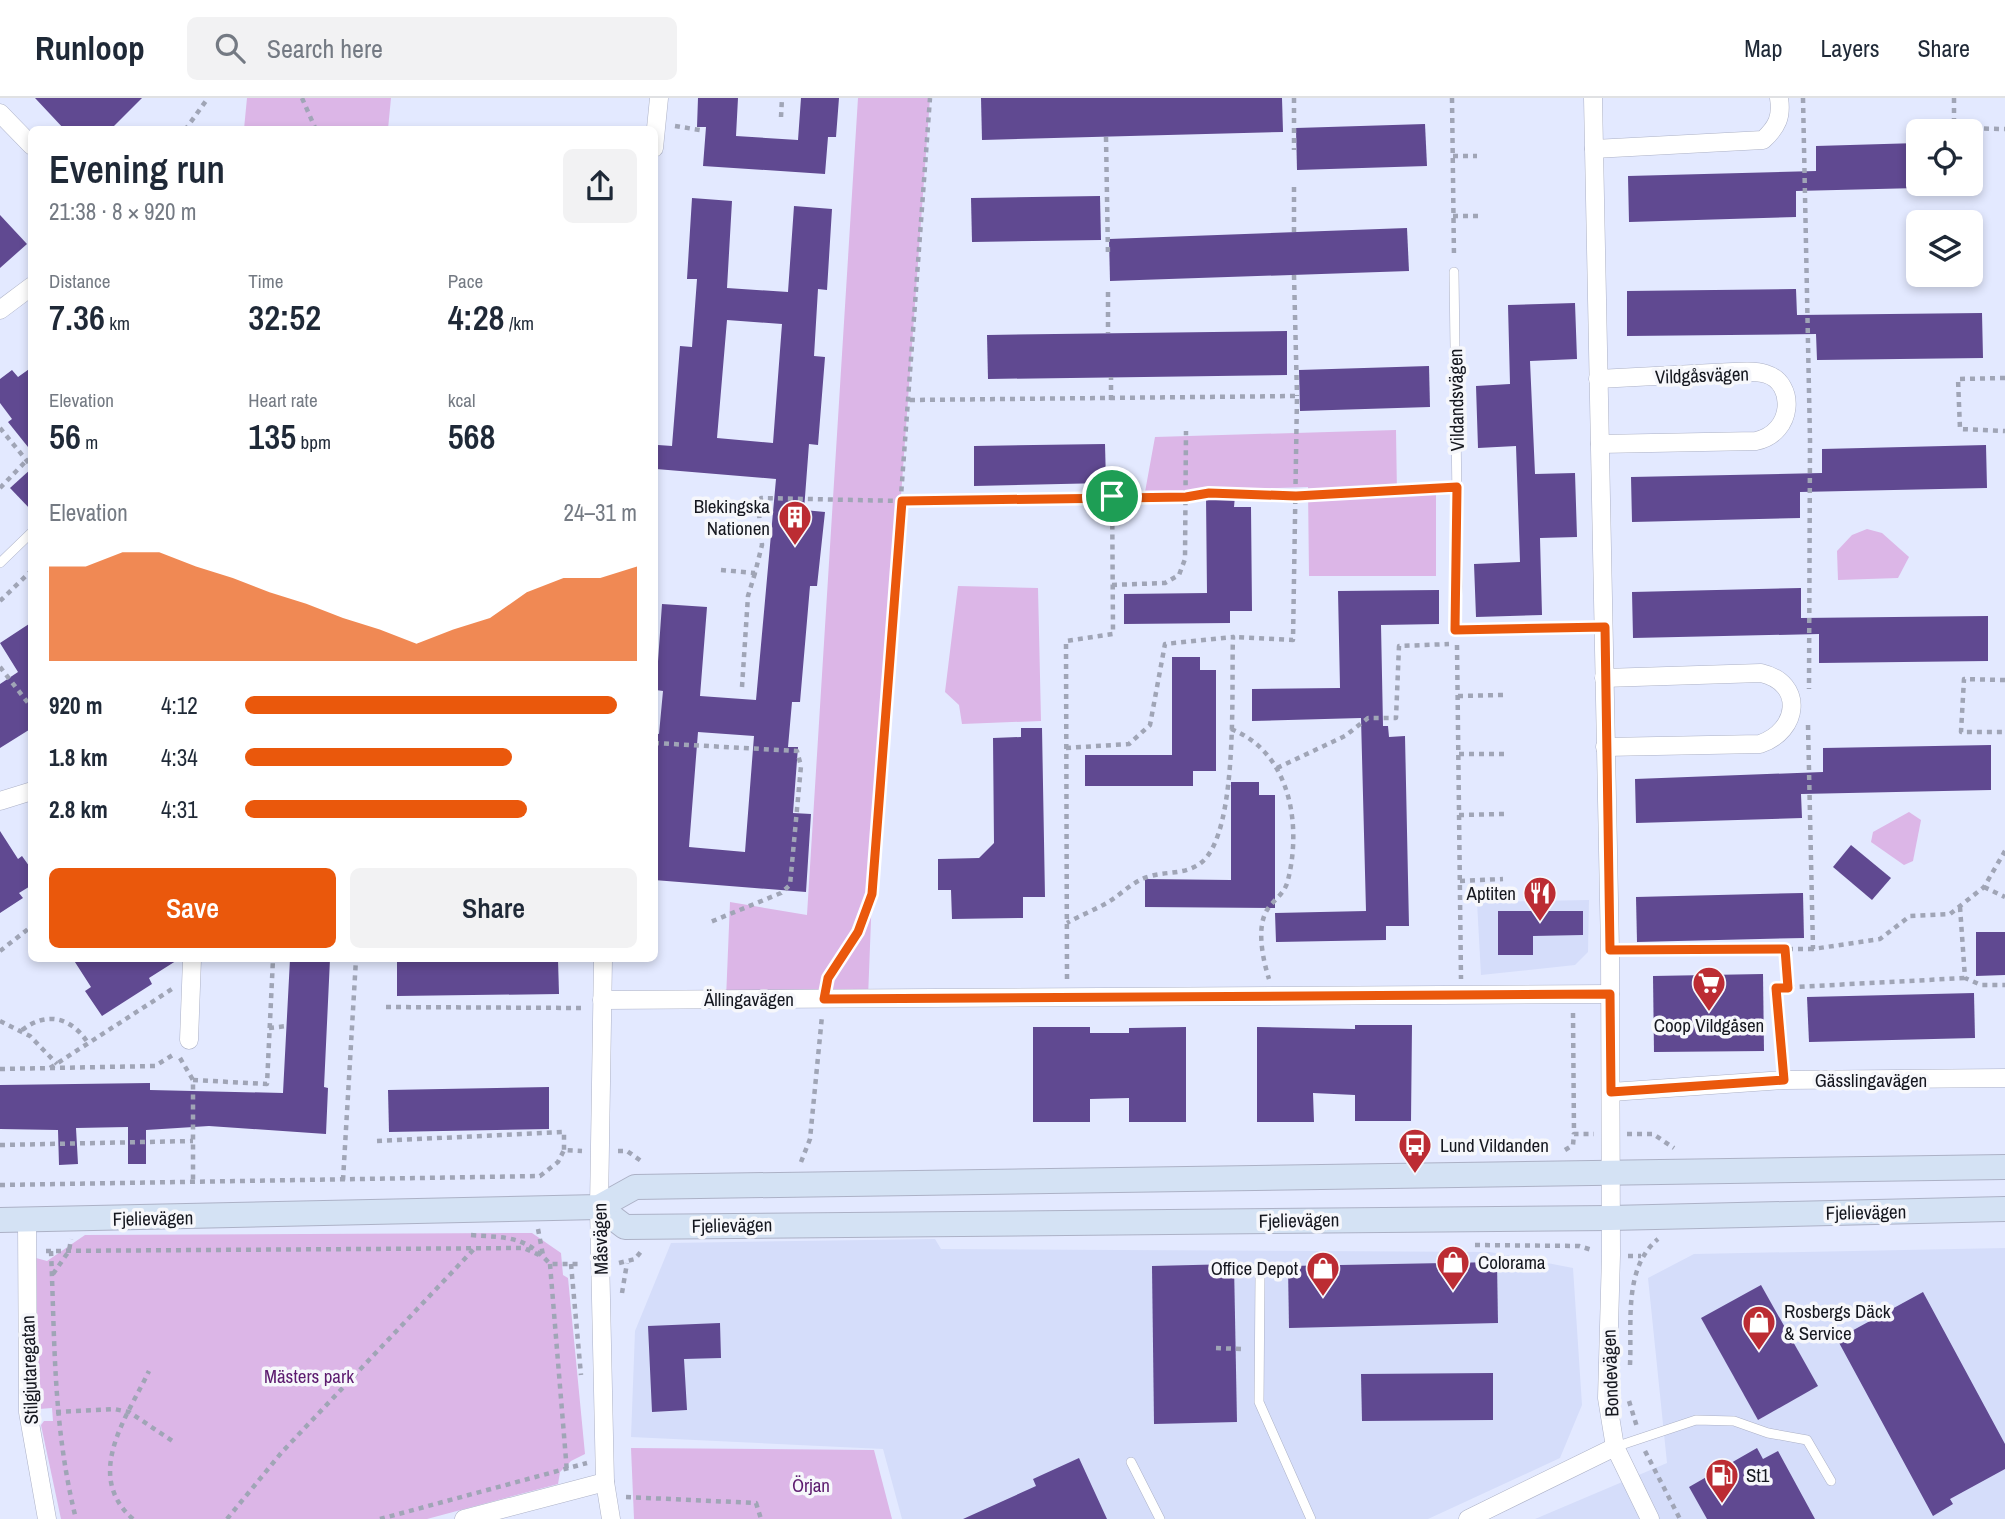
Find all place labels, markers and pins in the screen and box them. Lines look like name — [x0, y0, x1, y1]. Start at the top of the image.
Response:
pin — [1082, 466, 1142, 526]
place label: Blekingska Nationen — [694, 493, 770, 541]
building icon: Blekingska Nationen — [776, 498, 814, 547]
restaurant icon: Aptiten — [1521, 874, 1559, 923]
place label: Aptiten — [1466, 880, 1516, 906]
supermarket icon: Coop Vildgåsen — [1690, 964, 1728, 1013]
place label: Coop Vildgåsen — [1654, 1012, 1764, 1038]
bus stop icon: Lund Vildanden — [1396, 1126, 1434, 1175]
place label: Lund Vildanden — [1440, 1132, 1549, 1158]
shop icon: Colorama — [1434, 1243, 1472, 1292]
shop icon: Office Depot — [1304, 1249, 1342, 1298]
place label: Colorama — [1478, 1249, 1546, 1275]
place label: Office Depot — [1211, 1255, 1299, 1281]
place label: Rosbergs Däck & Service — [1784, 1298, 1891, 1346]
shop icon: Rosbergs Däck & Service — [1740, 1303, 1778, 1352]
fuel station icon: St1 — [1703, 1456, 1741, 1505]
place label: St1 — [1746, 1462, 1770, 1488]

